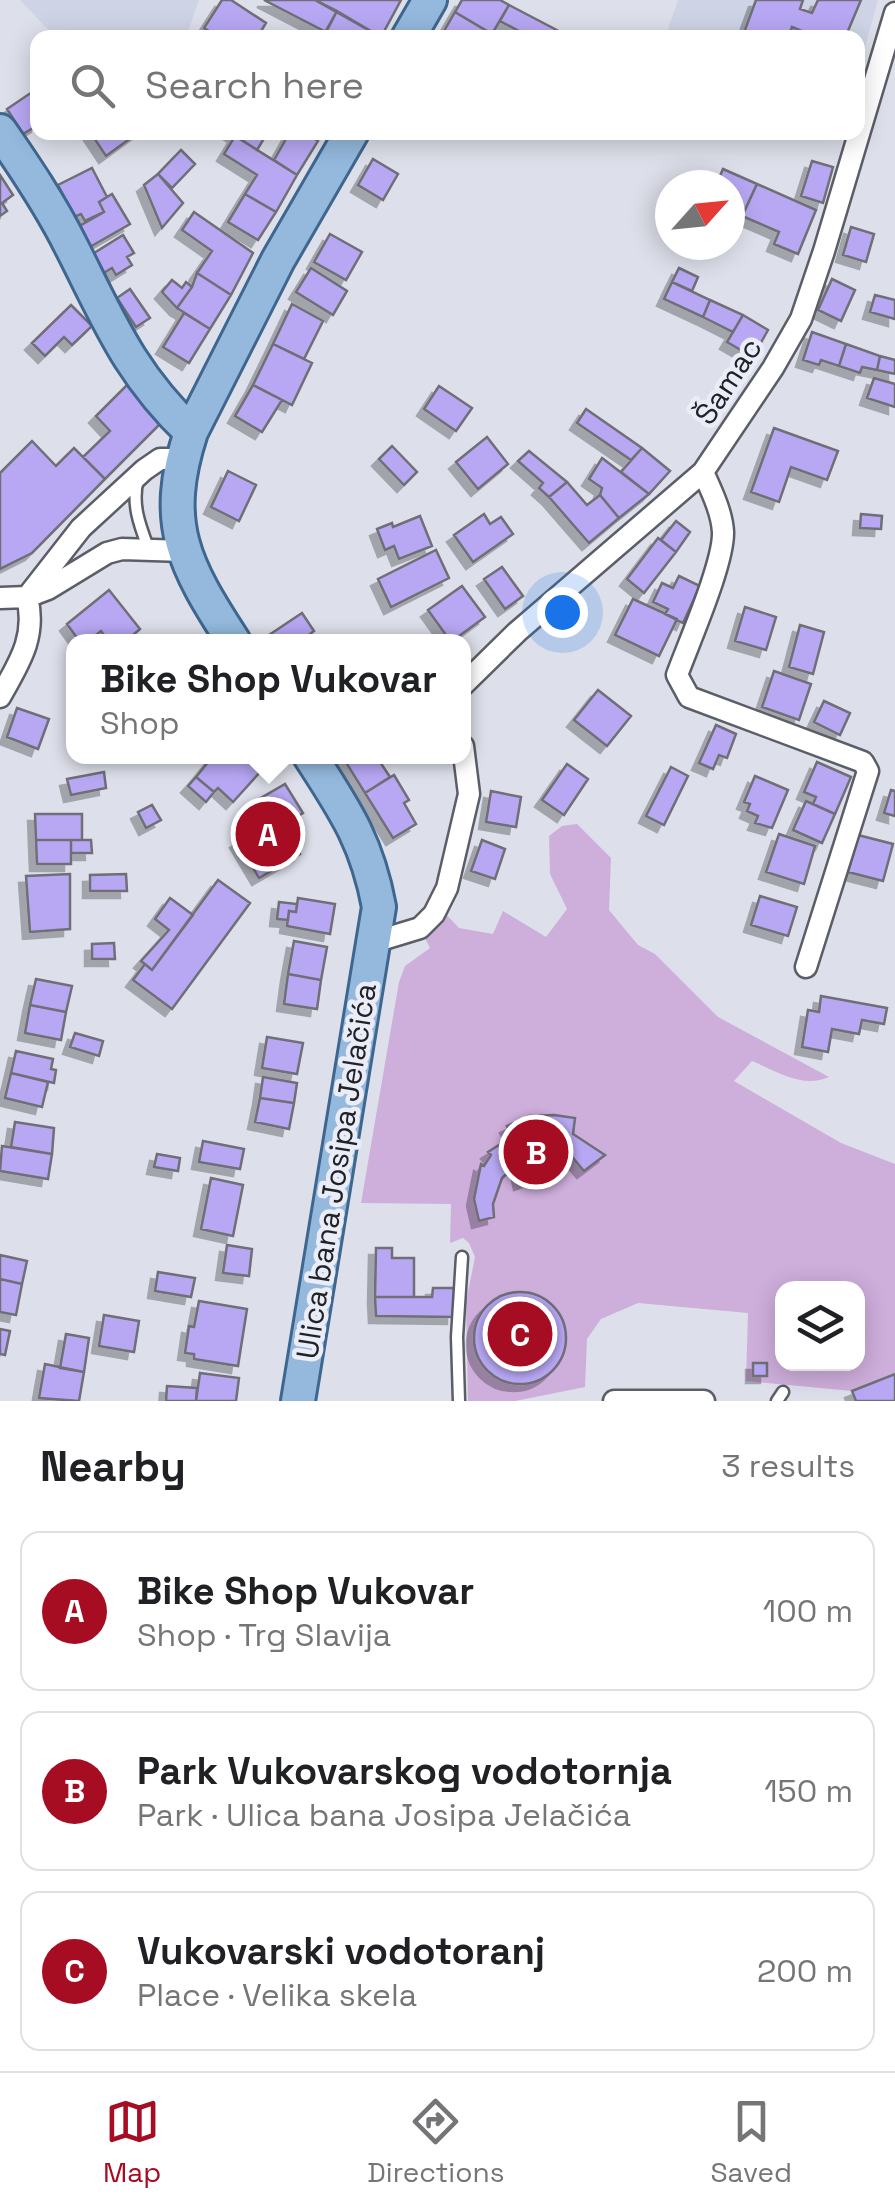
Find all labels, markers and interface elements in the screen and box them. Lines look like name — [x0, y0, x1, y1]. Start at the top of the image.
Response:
search box — [30, 30, 865, 140]
icon: search — [65, 58, 120, 113]
text: Search here — [145, 61, 364, 109]
north arrow — [655, 170, 745, 260]
street label: Šamac — [685, 330, 771, 432]
your location — [537, 587, 588, 638]
popup — [66, 634, 471, 764]
text: Bike Shop Vukovar — [100, 655, 437, 703]
text: Shop — [100, 703, 180, 743]
pin: A — [236, 796, 300, 872]
street label: Ulica bana Josipa Jelačića — [287, 980, 385, 1362]
pin: B — [504, 1114, 568, 1190]
map controls — [775, 1281, 865, 1371]
button: layers — [775, 1281, 865, 1371]
pin: C — [488, 1296, 552, 1372]
text: Nearby — [40, 1440, 186, 1493]
text: 3 results — [721, 1446, 855, 1486]
text: Bike Shop Vukovar — [137, 1567, 474, 1615]
text: A — [64, 1591, 85, 1631]
text: 100 m — [763, 1591, 853, 1631]
text: Shop · Trg Slavija — [137, 1615, 391, 1655]
text: Park Vukovarskog vodotornja — [137, 1747, 672, 1795]
text: B — [64, 1771, 85, 1811]
text: 150 m — [764, 1771, 853, 1811]
text: Park · Ulica bana Josipa Jelačića — [137, 1795, 631, 1835]
text: Vukovarski vodotoranj — [137, 1927, 545, 1975]
text: C — [64, 1951, 85, 1991]
text: 200 m — [757, 1951, 853, 1991]
text: Place · Velika skela — [137, 1975, 417, 2015]
tab: Map — [103, 2094, 161, 2190]
tab: Directions — [367, 2094, 504, 2190]
tab: Saved — [710, 2094, 792, 2190]

